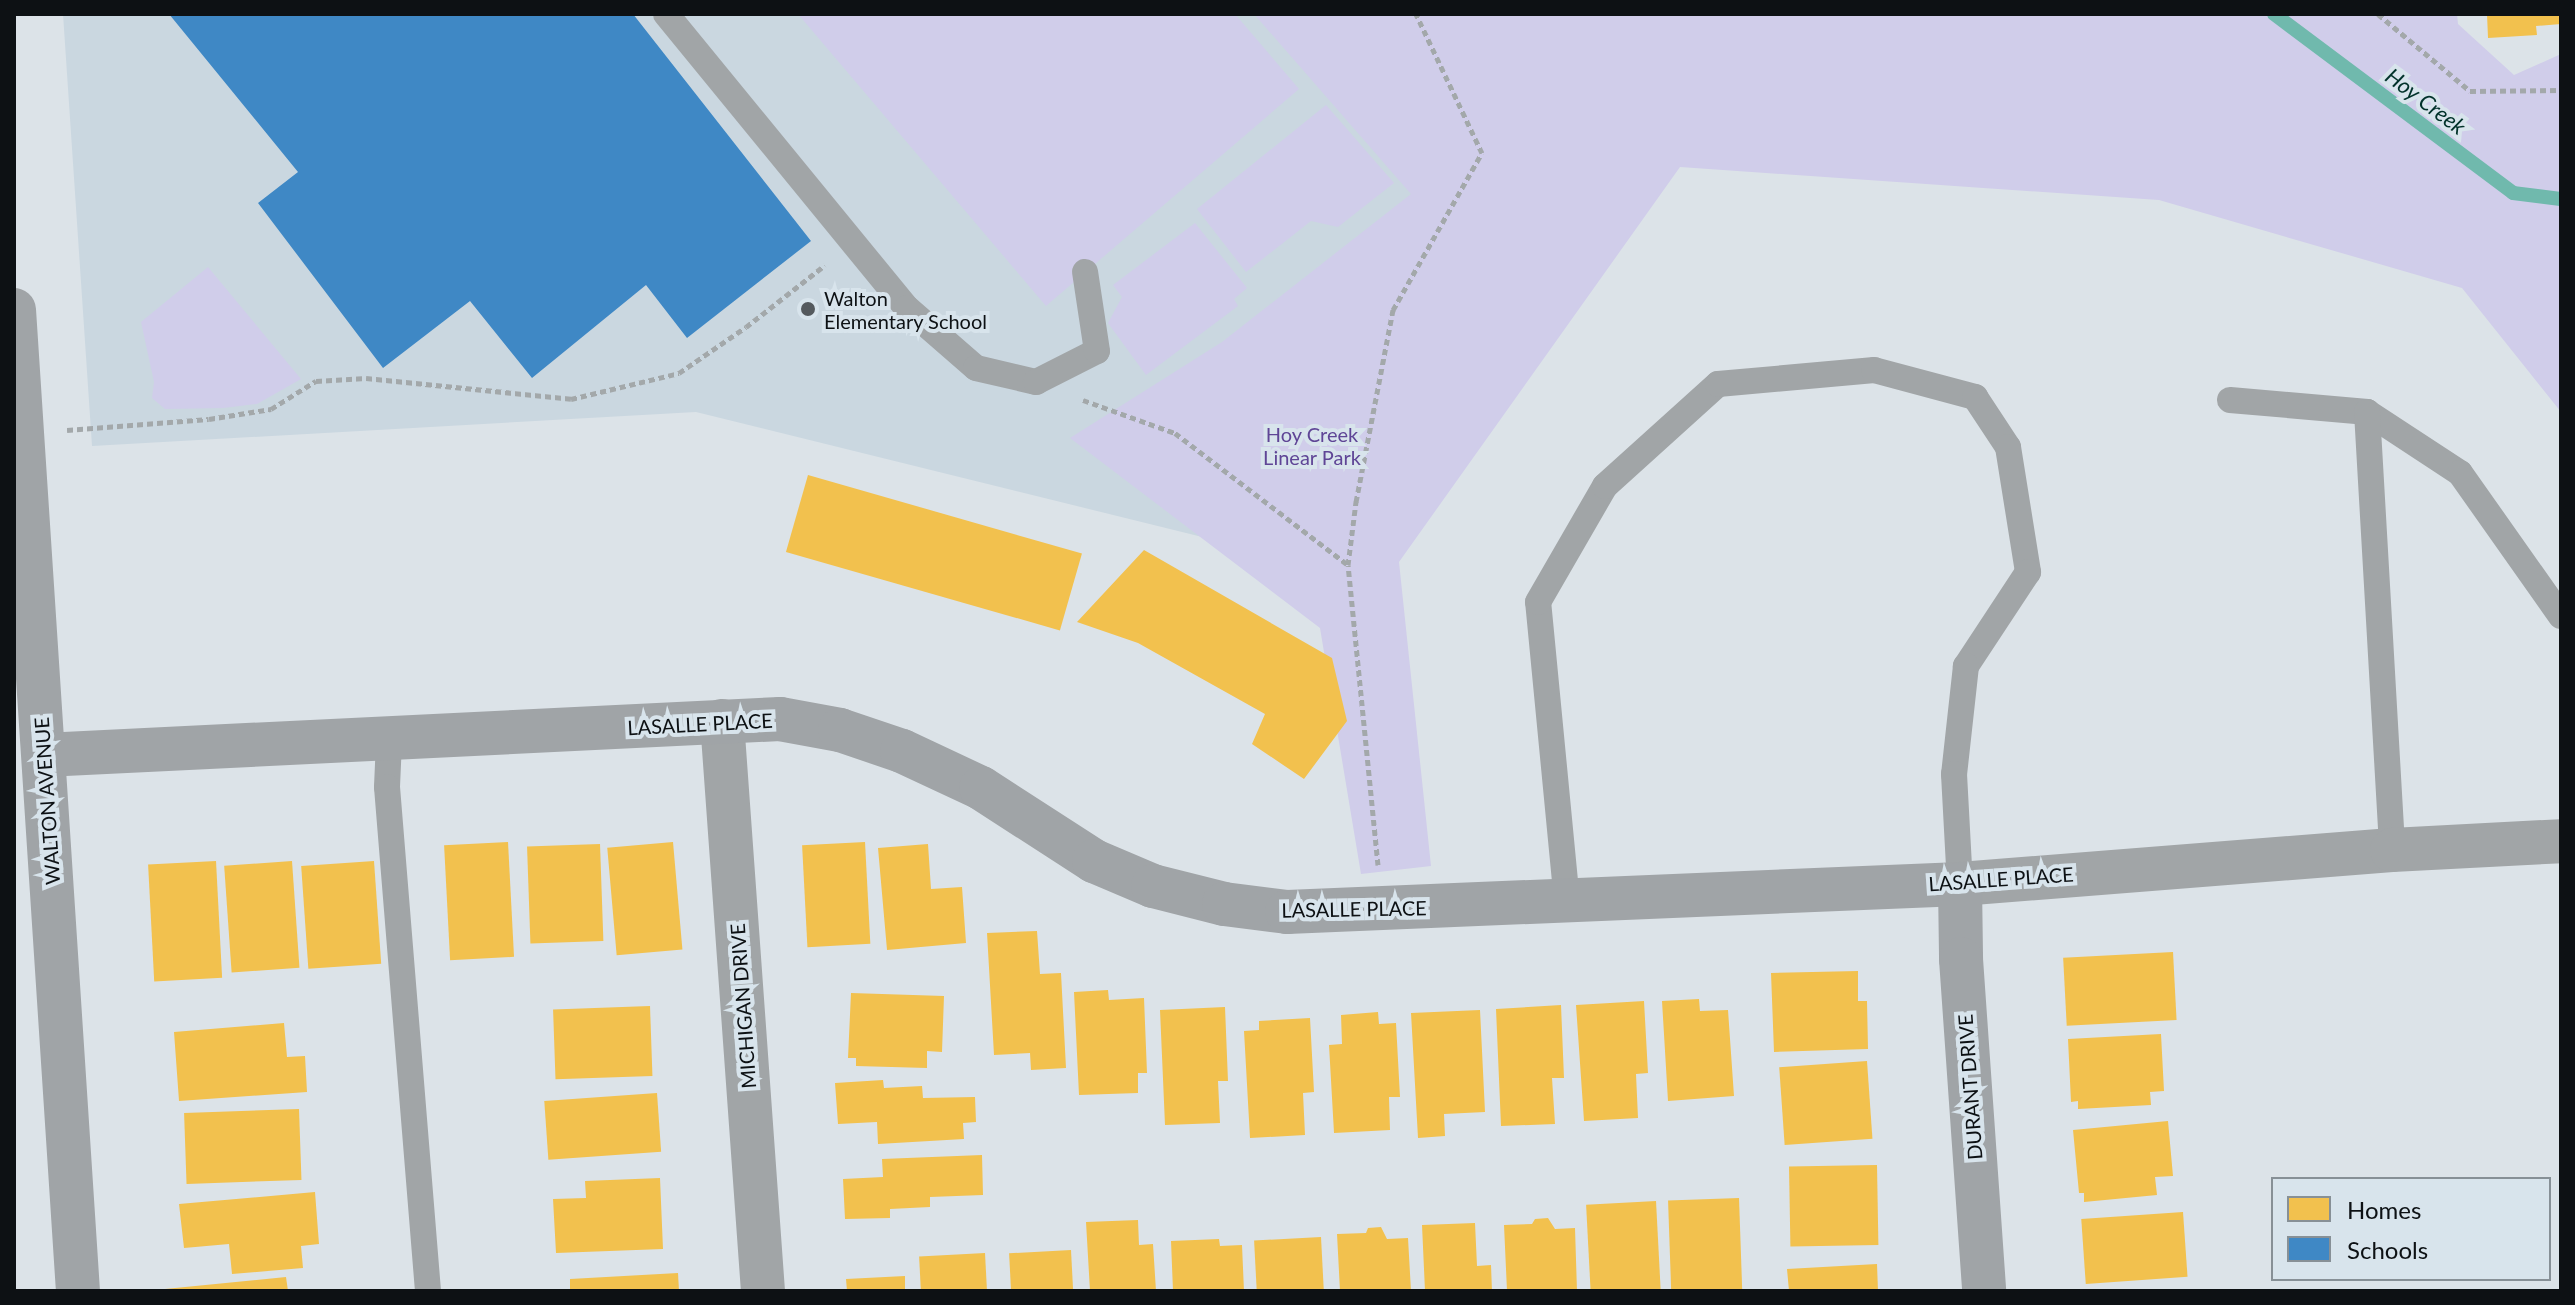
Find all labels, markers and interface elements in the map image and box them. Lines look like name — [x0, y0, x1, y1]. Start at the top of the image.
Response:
water label: Hoy Creek — [2380, 62, 2472, 140]
place label: Walton Elementary School — [824, 286, 987, 333]
marker: Walton Elementary School — [799, 300, 817, 318]
park label: Hoy Creek Linear Park — [1263, 423, 1361, 470]
street label: LASALLE PLACE — [627, 708, 773, 740]
street label: WALTON AVENUE — [29, 716, 65, 886]
street label: LASALLE PLACE — [1928, 862, 2074, 896]
street label: LASALLE PLACE — [1281, 896, 1427, 922]
street label: MICHIGAN DRIVE — [725, 923, 761, 1089]
street label: DURANT DRIVE — [1953, 1013, 1987, 1161]
legend — [2271, 1177, 2551, 1281]
text: Homes — [2347, 1195, 2421, 1224]
text: Schools — [2347, 1235, 2428, 1264]

